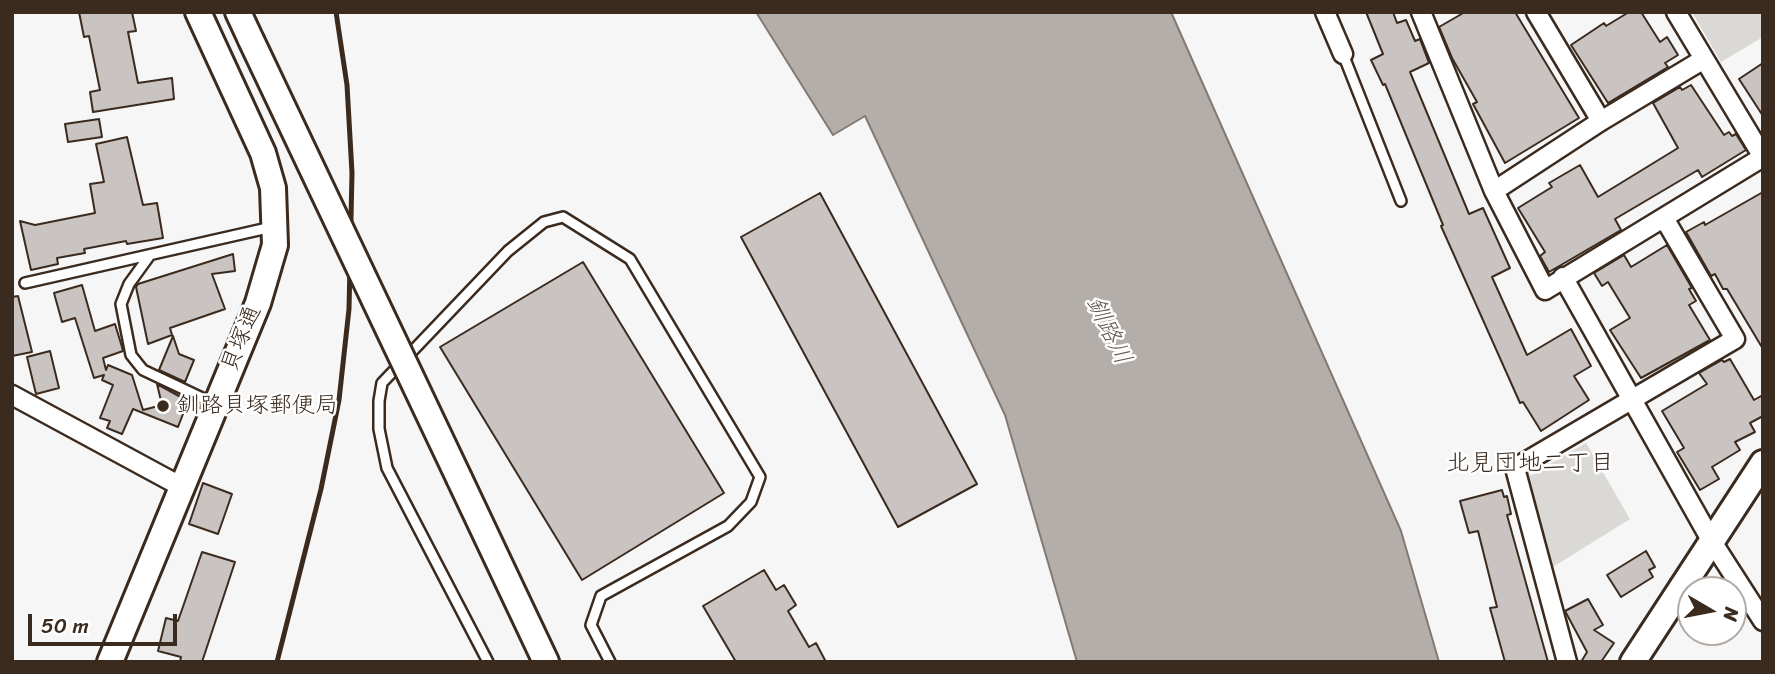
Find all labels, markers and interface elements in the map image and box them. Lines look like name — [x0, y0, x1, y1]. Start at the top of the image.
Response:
water label: 釧路川 — [1079, 292, 1137, 370]
street label: 貝塚通 — [216, 302, 268, 376]
place label: 釧路貝塚郵便局 — [177, 392, 338, 420]
marker: 釧路貝塚郵便局 — [155, 398, 171, 414]
district label: 北見団地二丁目 — [1446, 450, 1614, 478]
north arrow — [1677, 576, 1747, 646]
scale bar — [32, 600, 180, 644]
text: N — [1714, 605, 1749, 624]
text: 50 m — [41, 607, 89, 645]

